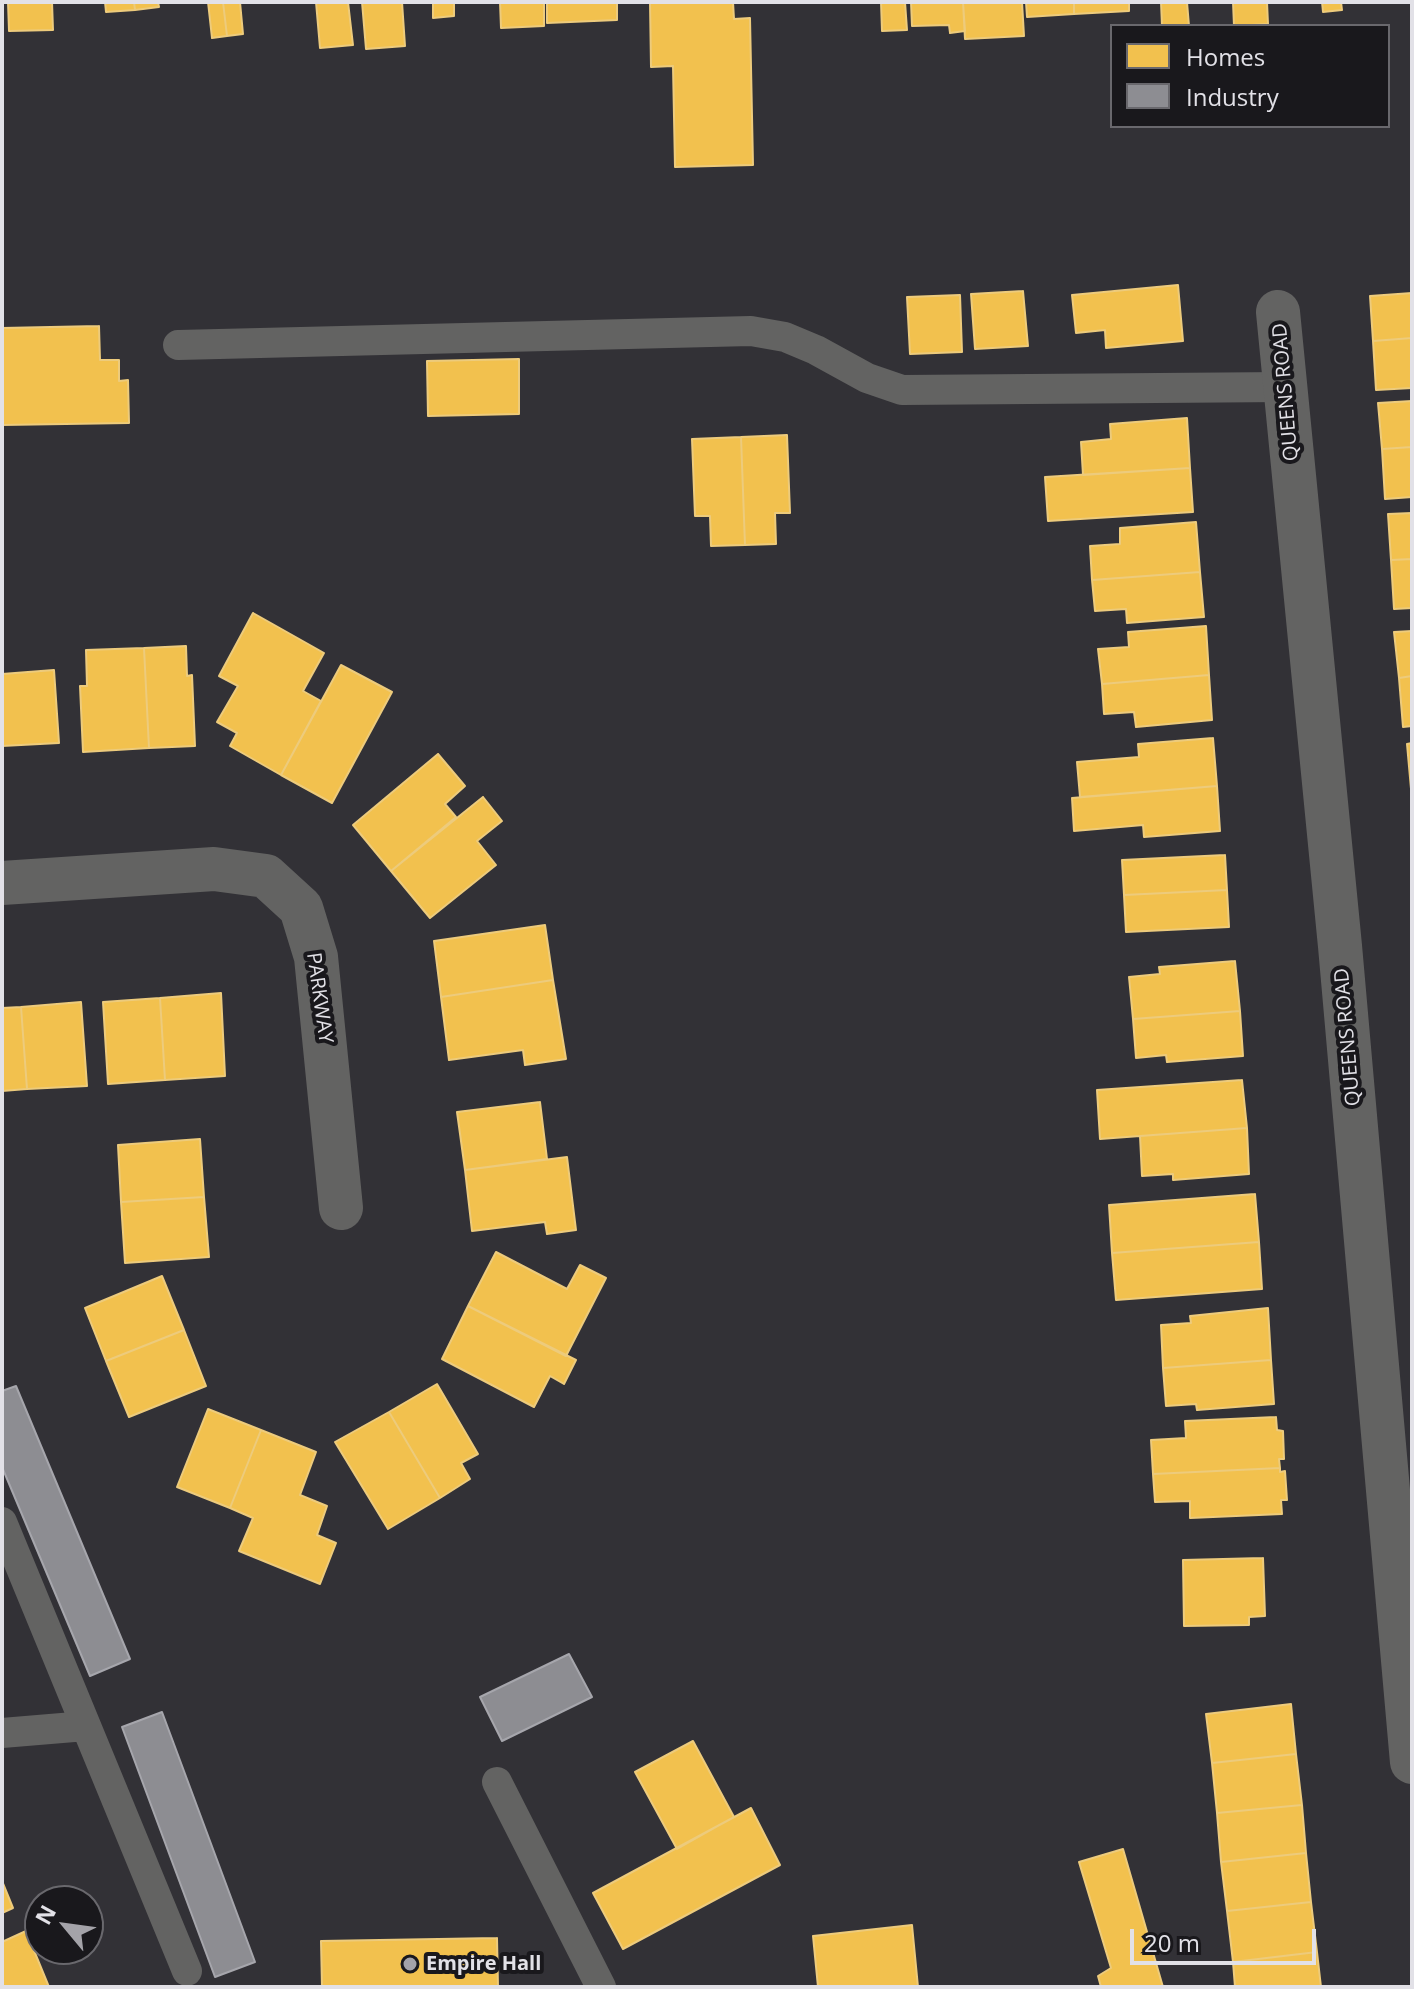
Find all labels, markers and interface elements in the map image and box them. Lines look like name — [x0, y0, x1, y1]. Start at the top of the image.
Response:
legend — [1110, 24, 1390, 128]
text: Homes — [1186, 40, 1265, 73]
text: Industry — [1186, 80, 1279, 113]
street label: QUEENS ROAD — [1268, 322, 1304, 462]
street label: PARKWAY — [301, 951, 337, 1045]
street label: QUEENS ROAD — [1330, 967, 1366, 1107]
north arrow — [24, 1885, 104, 1965]
text: N — [27, 1899, 62, 1929]
scale bar — [1134, 1913, 1320, 1963]
text: 20 m — [1144, 1926, 1200, 1959]
place label: Empire Hall — [426, 1952, 541, 1976]
marker: Empire Hall — [401, 1955, 419, 1973]

